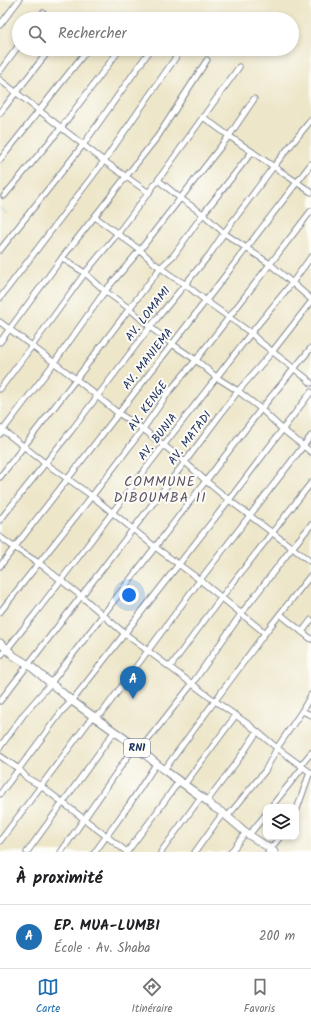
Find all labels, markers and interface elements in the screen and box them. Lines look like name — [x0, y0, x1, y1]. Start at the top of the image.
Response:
search box — [12, 12, 299, 56]
text: Rechercher — [58, 22, 126, 46]
icon: search — [26, 23, 48, 45]
street label: AV. LOMAMI — [120, 282, 176, 346]
street label: AV. MANIEMA — [118, 324, 178, 394]
street label: AV. KENGE — [123, 376, 173, 435]
street label: AV. MATADI — [163, 407, 217, 469]
street label: AV. BUNIA — [133, 409, 183, 465]
district label: COMMUNE DIBOUMBA II — [113, 471, 207, 509]
your location — [119, 585, 139, 605]
pin: A — [120, 666, 146, 699]
road number: RN1 — [124, 739, 150, 757]
map controls — [263, 804, 299, 840]
button: layers — [263, 804, 299, 840]
text: À proximité — [16, 865, 103, 892]
text: EP. MUA-LUMBI — [54, 914, 160, 938]
text: A — [25, 926, 33, 947]
text: 200 m — [259, 926, 295, 947]
text: École · Av. Shaba — [54, 938, 150, 959]
tab: Carte — [36, 976, 60, 1018]
tab: Itinéraire — [132, 976, 173, 1018]
tab: Favoris — [244, 976, 275, 1018]

